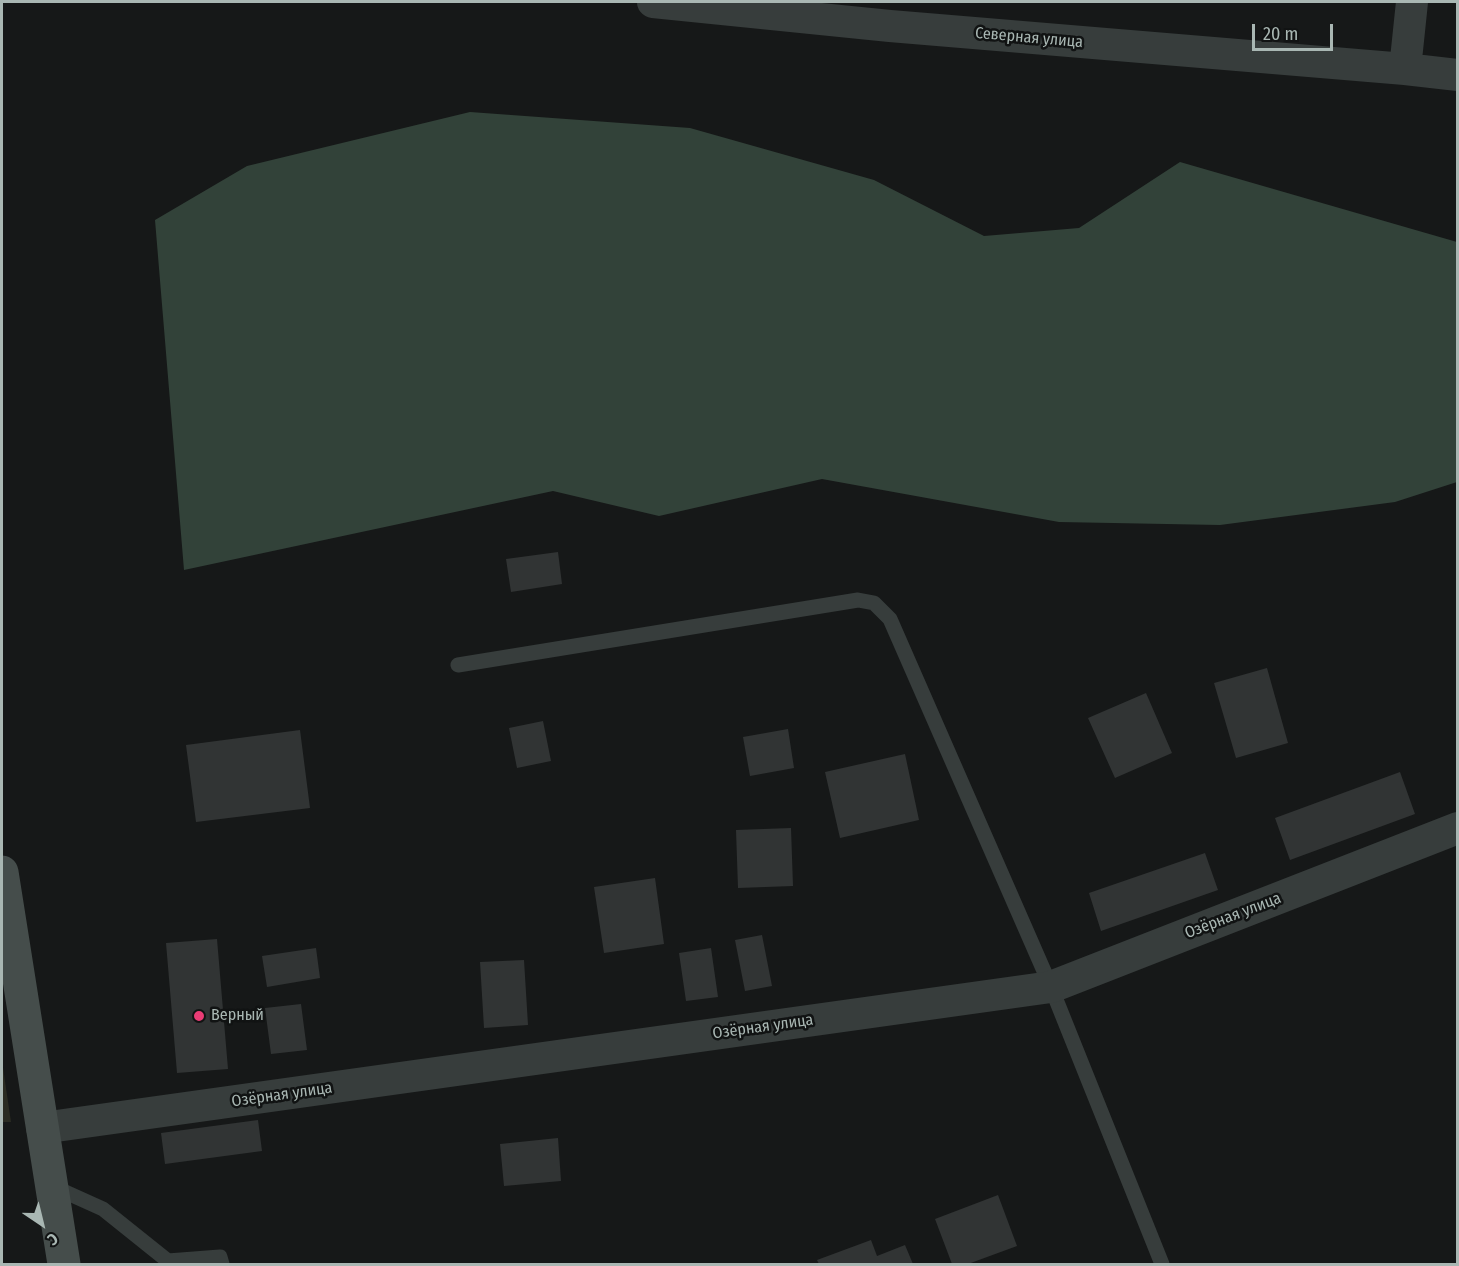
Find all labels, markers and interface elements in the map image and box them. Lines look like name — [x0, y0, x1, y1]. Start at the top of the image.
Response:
scale bar — [1255, 12, 1336, 50]
text: 20 m — [1263, 23, 1298, 45]
street label: Северная улица — [974, 24, 1084, 52]
street label: Озёрная улица — [1182, 889, 1284, 943]
place label: Верный — [211, 1006, 264, 1026]
marker: Верный — [192, 1009, 206, 1023]
street label: Озёрная улица — [711, 1010, 815, 1044]
street label: Озёрная улица — [230, 1078, 334, 1112]
north arrow — [12, 1194, 72, 1254]
text: С — [44, 1229, 62, 1249]

